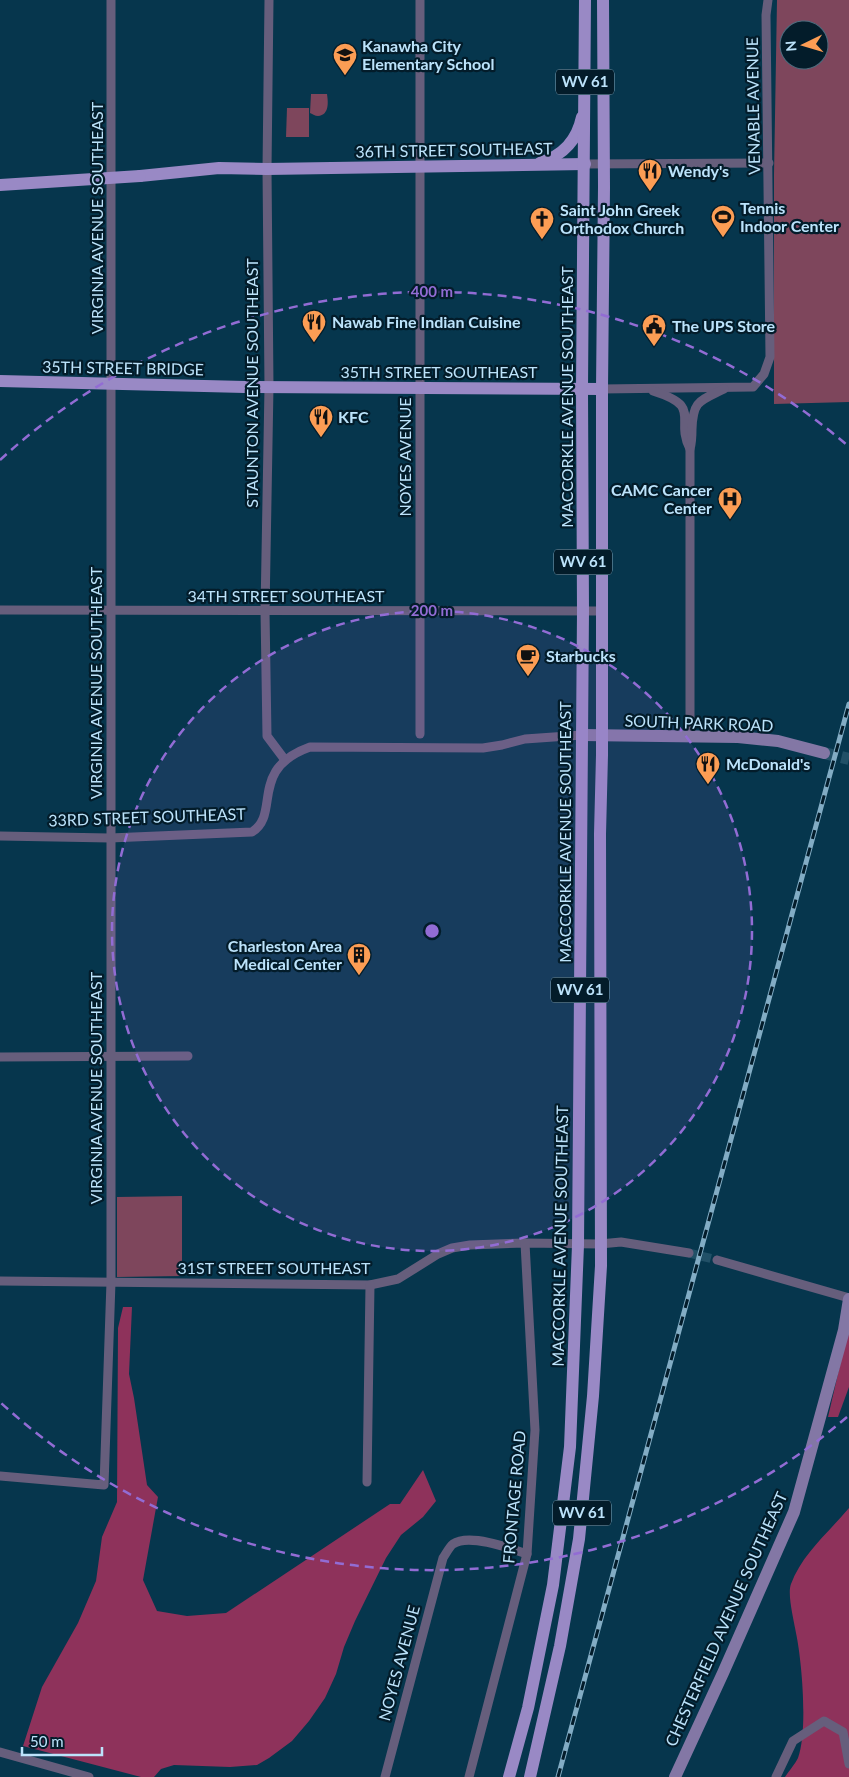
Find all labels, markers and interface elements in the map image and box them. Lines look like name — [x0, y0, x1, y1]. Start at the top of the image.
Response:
north arrow — [779, 20, 829, 70]
place label: Kanawha City Elementary School — [362, 36, 494, 73]
street label: VENABLE AVENUE — [742, 37, 763, 175]
text: N — [782, 40, 799, 52]
school or university icon: Kanawha City Elementary School — [332, 42, 358, 76]
road number: WV 61 — [556, 70, 614, 94]
street label: VIRGINIA AVENUE SOUTHEAST — [87, 101, 106, 334]
street label: 36TH STREET SOUTHEAST — [355, 138, 553, 161]
restaurant icon: Wendy's — [637, 158, 663, 192]
place label: Wendy's — [668, 161, 729, 180]
place label: Tennis Indoor Center — [740, 198, 839, 235]
place label: Saint John Greek Orthodox Church — [560, 200, 684, 237]
sports icon: Tennis Indoor Center — [710, 204, 736, 238]
church icon: Saint John Greek Orthodox Church — [529, 206, 555, 240]
street label: STAUNTON AVENUE SOUTHEAST — [242, 258, 261, 508]
street label: MACCORKLE AVENUE SOUTHEAST — [557, 266, 576, 528]
text: 400 m — [411, 282, 453, 300]
restaurant icon: Nawab Fine Indian Cuisine — [301, 309, 327, 343]
place label: Nawab Fine Indian Cuisine — [332, 312, 521, 331]
public building icon: The UPS Store — [641, 313, 667, 347]
place label: The UPS Store — [672, 316, 776, 335]
street label: 35TH STREET BRIDGE — [42, 357, 204, 378]
street label: 35TH STREET SOUTHEAST — [340, 362, 538, 381]
street label: NOYES AVENUE — [395, 397, 414, 517]
restaurant icon: KFC — [308, 404, 334, 438]
place label: KFC — [338, 407, 369, 426]
place label: CAMC Cancer Center — [611, 480, 712, 517]
hospital icon: CAMC Cancer Center — [717, 486, 743, 520]
road number: WV 61 — [554, 550, 612, 574]
street label: VIRGINIA AVENUE SOUTHEAST — [86, 566, 105, 799]
street label: 34TH STREET SOUTHEAST — [187, 586, 385, 605]
text: 200 m — [411, 601, 453, 619]
cafe icon: Starbucks — [515, 643, 541, 677]
place label: Starbucks — [546, 646, 616, 665]
street label: MACCORKLE AVENUE SOUTHEAST — [555, 701, 574, 963]
street label: SOUTH PARK ROAD — [624, 710, 774, 735]
restaurant icon: McDonald's — [695, 751, 721, 785]
place label: McDonald's — [726, 754, 810, 773]
street label: 33RD STREET SOUTHEAST — [48, 804, 247, 829]
centre of rings — [423, 922, 441, 940]
place label: Charleston Area Medical Center — [228, 936, 342, 973]
building icon: Charleston Area Medical Center — [346, 942, 372, 976]
street label: VIRGINIA AVENUE SOUTHEAST — [86, 971, 105, 1204]
road number: WV 61 — [551, 978, 609, 1002]
street label: MACCORKLE AVENUE SOUTHEAST — [548, 1105, 571, 1367]
street label: 31ST STREET SOUTHEAST — [177, 1258, 371, 1277]
street label: FRONTAGE ROAD — [498, 1430, 529, 1564]
street label: CHESTERFIELD AVENUE SOUTHEAST — [661, 1488, 791, 1749]
road number: WV 61 — [553, 1500, 611, 1526]
street label: NOYES AVENUE — [374, 1603, 423, 1723]
scale bar — [22, 1724, 102, 1756]
text: 50 m — [30, 1732, 64, 1750]

